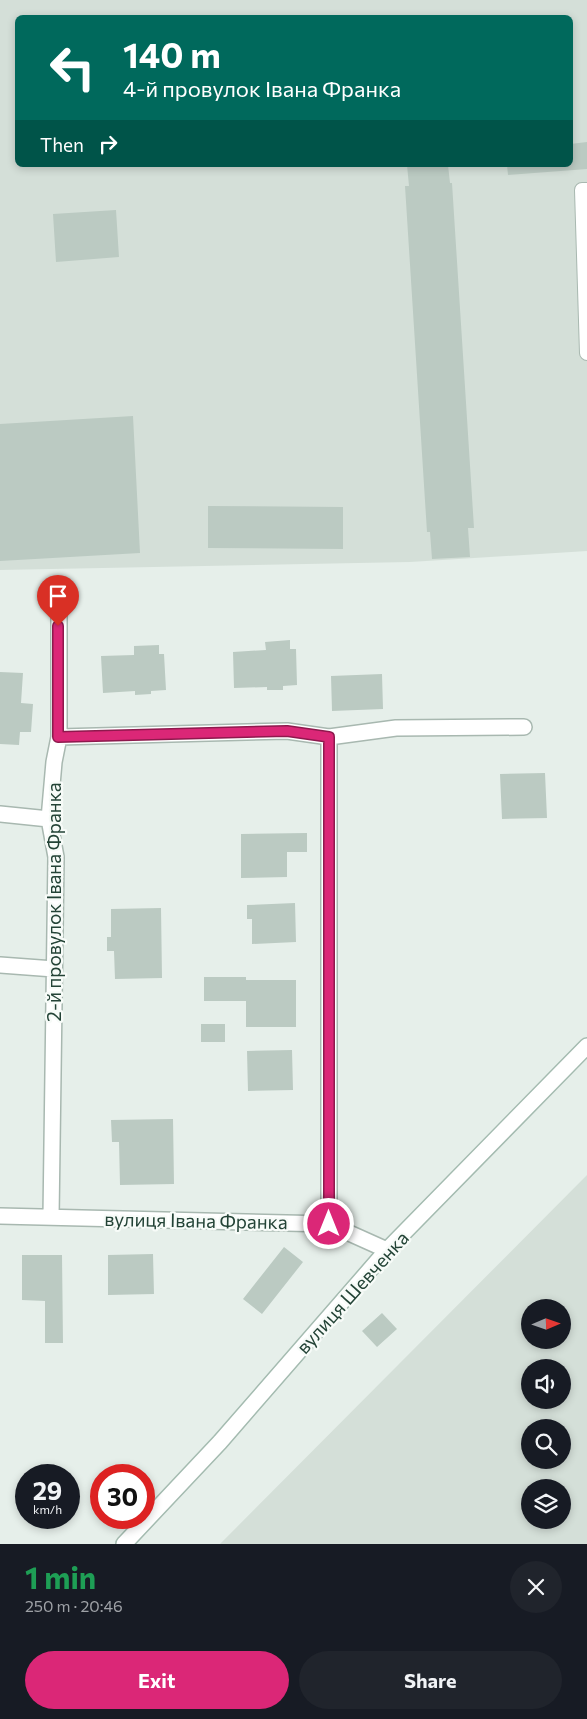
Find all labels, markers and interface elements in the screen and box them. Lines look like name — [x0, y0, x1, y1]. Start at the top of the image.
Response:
text: 140 m — [123, 32, 221, 75]
icon: left — [40, 35, 105, 100]
text: 4-й провулок Івана Франка — [123, 75, 401, 102]
icon: right — [94, 130, 122, 158]
text: Then — [40, 133, 84, 156]
pin — [37, 575, 79, 626]
icon: arrive — [44, 582, 72, 610]
street label: 2-й провулок Івана Франка — [42, 782, 65, 1022]
position arrow — [302, 1197, 354, 1249]
street label: вулиця Івана Франка — [104, 1207, 288, 1233]
street label: вулиця Шевченка — [291, 1226, 413, 1358]
north arrow — [521, 1299, 571, 1349]
map controls — [521, 1299, 571, 1529]
button: sound — [521, 1359, 571, 1409]
button: search — [521, 1419, 571, 1469]
speed limit sign: 30 — [90, 1464, 155, 1529]
text: 29 — [33, 1475, 62, 1505]
button: layers — [521, 1479, 571, 1529]
text: km/h — [33, 1502, 62, 1516]
text: 1 min — [25, 1558, 96, 1595]
button: close — [510, 1561, 562, 1613]
text: 250 m · 20:46 — [25, 1596, 123, 1615]
button: Exit — [25, 1651, 289, 1709]
button: Share — [299, 1651, 562, 1709]

